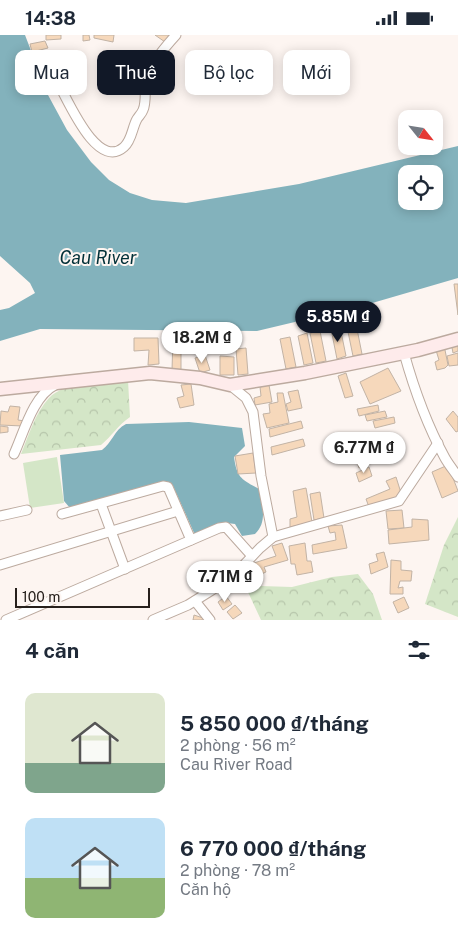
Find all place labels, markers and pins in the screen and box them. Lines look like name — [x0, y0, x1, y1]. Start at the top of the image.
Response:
pin: 5.85M ₫ — [292, 301, 384, 343]
pin: 18.2M ₫ — [156, 321, 248, 364]
pin: 6.77M ₫ — [318, 431, 410, 474]
pin: 7.71M ₫ — [179, 561, 271, 603]

